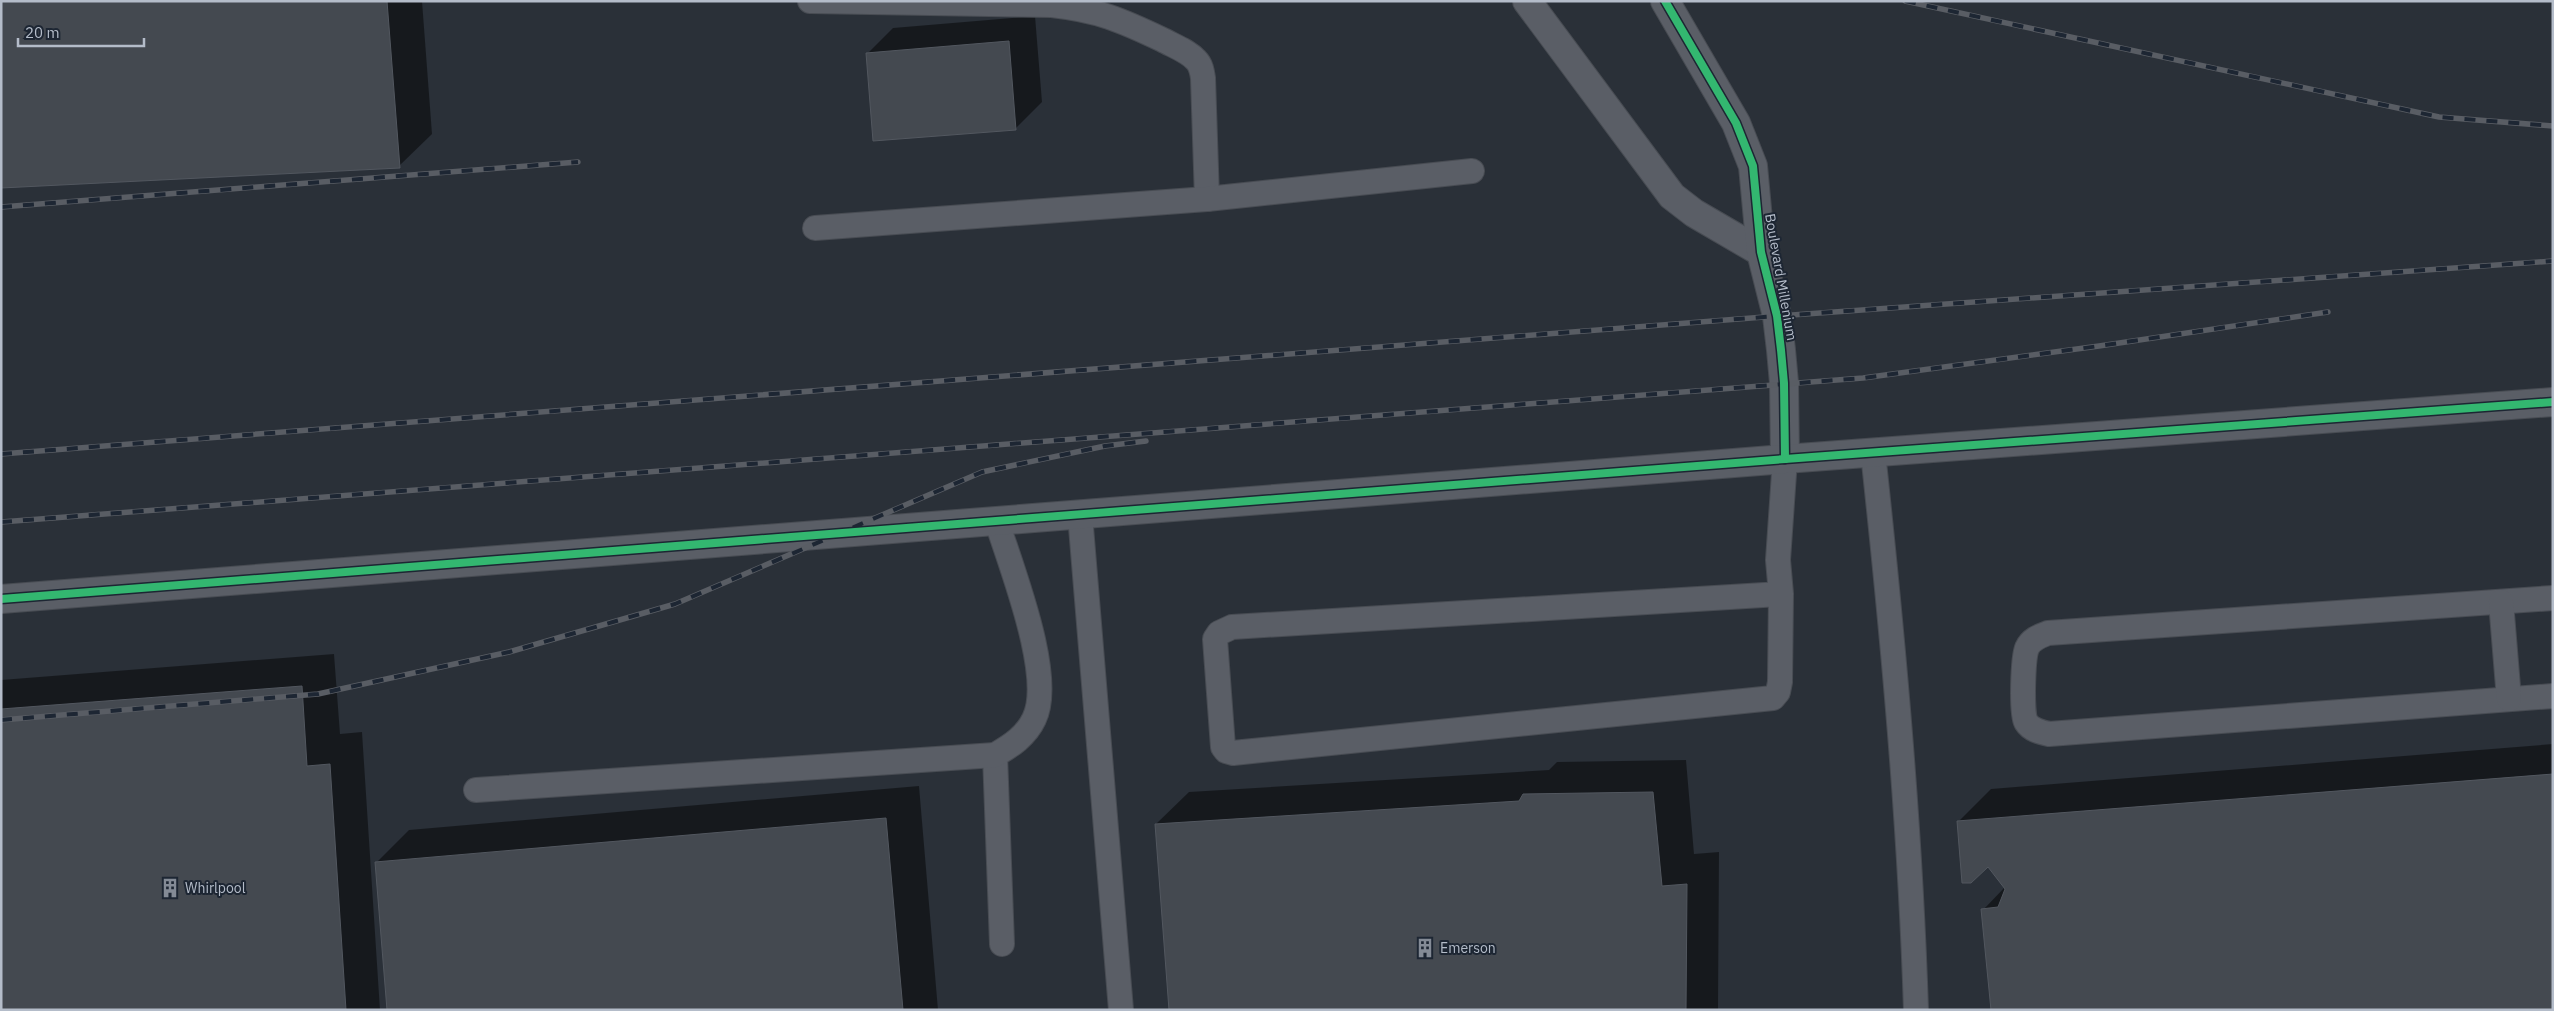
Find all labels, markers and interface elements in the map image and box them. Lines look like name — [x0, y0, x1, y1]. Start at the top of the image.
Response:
scale bar — [18, 15, 144, 47]
text: 20 m — [25, 23, 60, 42]
street label: Boulevard Millenium — [1761, 212, 1801, 342]
building icon: Whirlpool — [159, 877, 181, 899]
place label: Whirlpool — [185, 879, 246, 897]
building icon: Emerson — [1414, 937, 1436, 959]
place label: Emerson — [1440, 939, 1496, 957]

